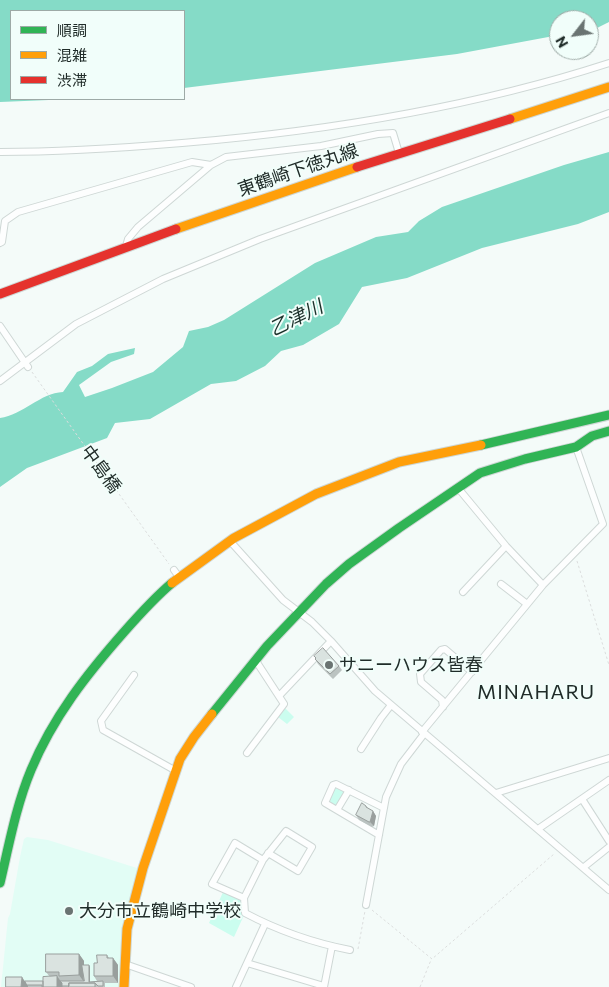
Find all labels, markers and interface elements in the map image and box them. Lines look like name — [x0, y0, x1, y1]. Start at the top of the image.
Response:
legend — [10, 10, 185, 100]
north arrow — [549, 10, 599, 60]
text: 順調 — [57, 21, 87, 39]
text: N — [551, 33, 571, 51]
text: 混雑 — [57, 46, 87, 64]
text: 渋滞 — [57, 71, 87, 89]
street label: 東鶴崎下徳丸線 — [235, 139, 361, 201]
water label: 乙津川 — [265, 295, 327, 341]
street label: 中島橋 — [76, 441, 126, 497]
place label: サニーハウス皆春 — [339, 654, 483, 676]
marker: サニーハウス皆春 — [323, 659, 335, 671]
district label: MINAHARU — [476, 680, 596, 704]
place label: 大分市立鶴崎中学校 — [79, 900, 241, 922]
marker: 大分市立鶴崎中学校 — [63, 905, 75, 917]

